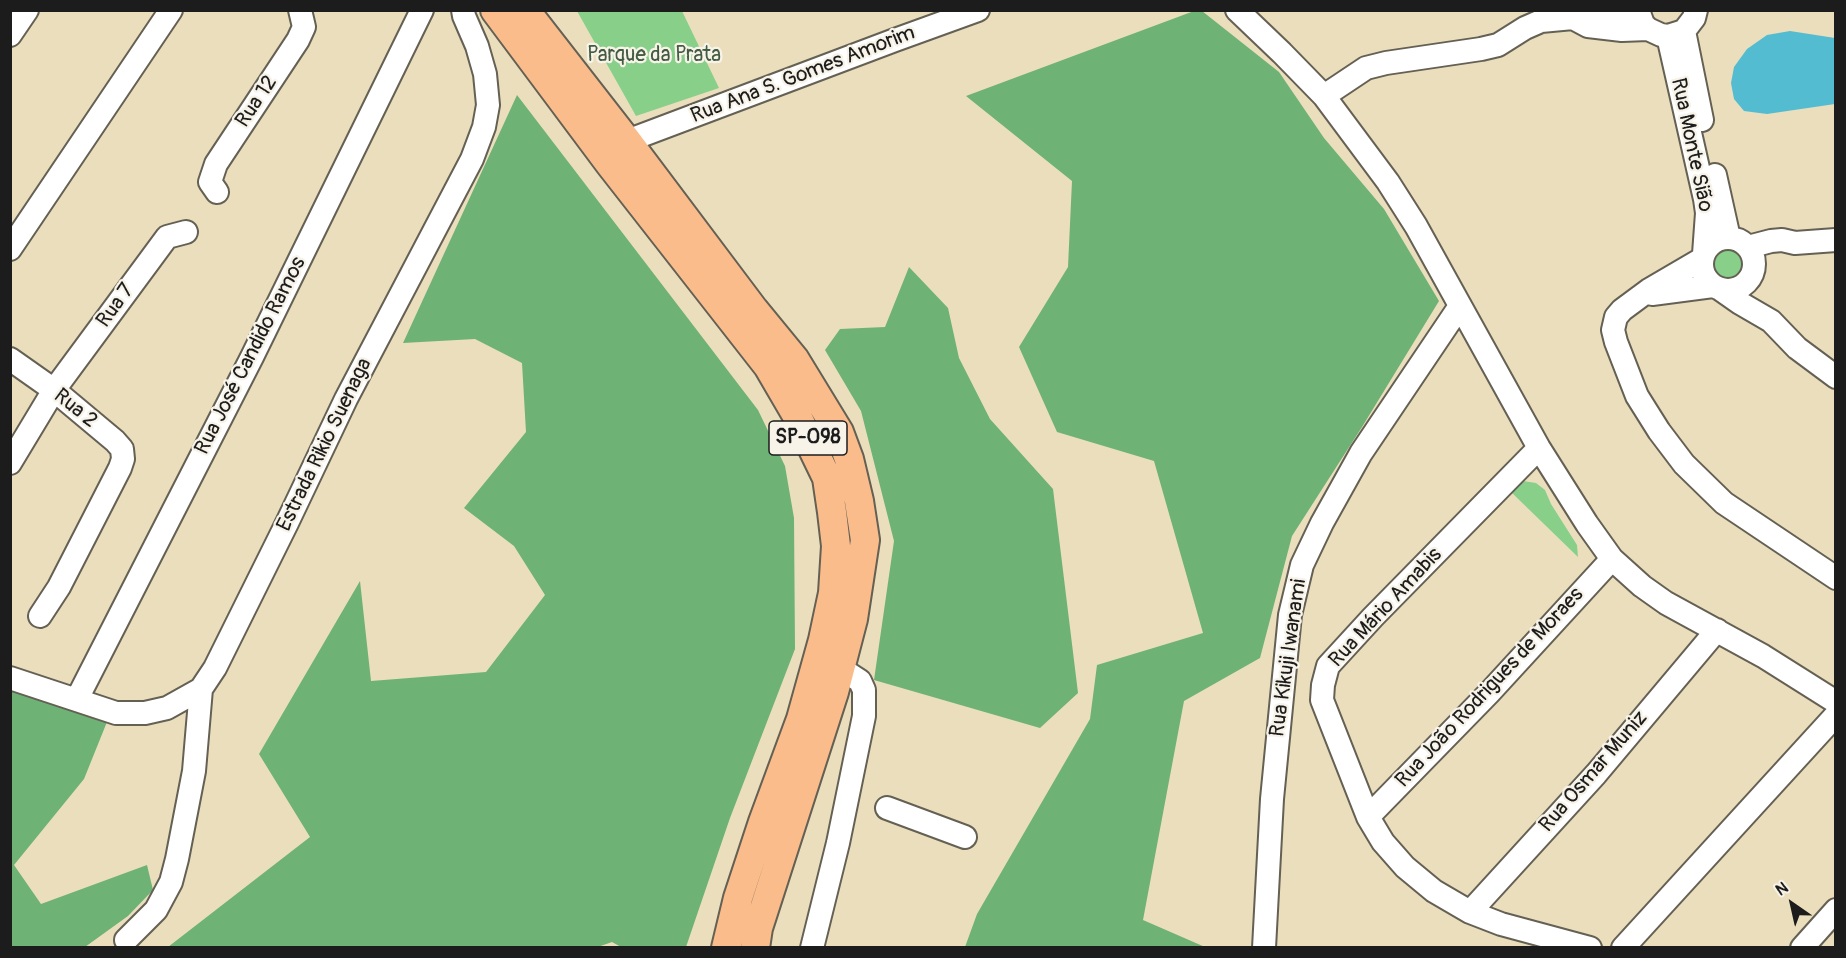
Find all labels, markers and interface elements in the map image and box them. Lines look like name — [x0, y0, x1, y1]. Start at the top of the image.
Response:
street label: Rua Ana S. Gomes Amorim — [687, 21, 919, 129]
park label: Parque da Prata — [587, 43, 721, 69]
street label: Rua 12 — [231, 71, 283, 133]
street label: Rua Monte Sião — [1664, 76, 1718, 214]
street label: Rua José Candido Ramos — [190, 253, 312, 459]
street label: Rua 7 — [92, 279, 140, 333]
street label: Estrada Rikio Suenaga — [272, 354, 378, 536]
street label: Rua 2 — [48, 384, 102, 434]
road number: SP-098 — [769, 421, 847, 455]
street label: Rua Mário Amabis — [1324, 543, 1448, 673]
street label: Rua Kikuji Iwanami — [1265, 577, 1313, 739]
street label: Rua João Rodrigues de Moraes — [1391, 583, 1589, 793]
street label: Rua Osmar Muniz — [1534, 706, 1654, 838]
north arrow — [1762, 874, 1822, 934]
text: N — [1772, 878, 1792, 900]

